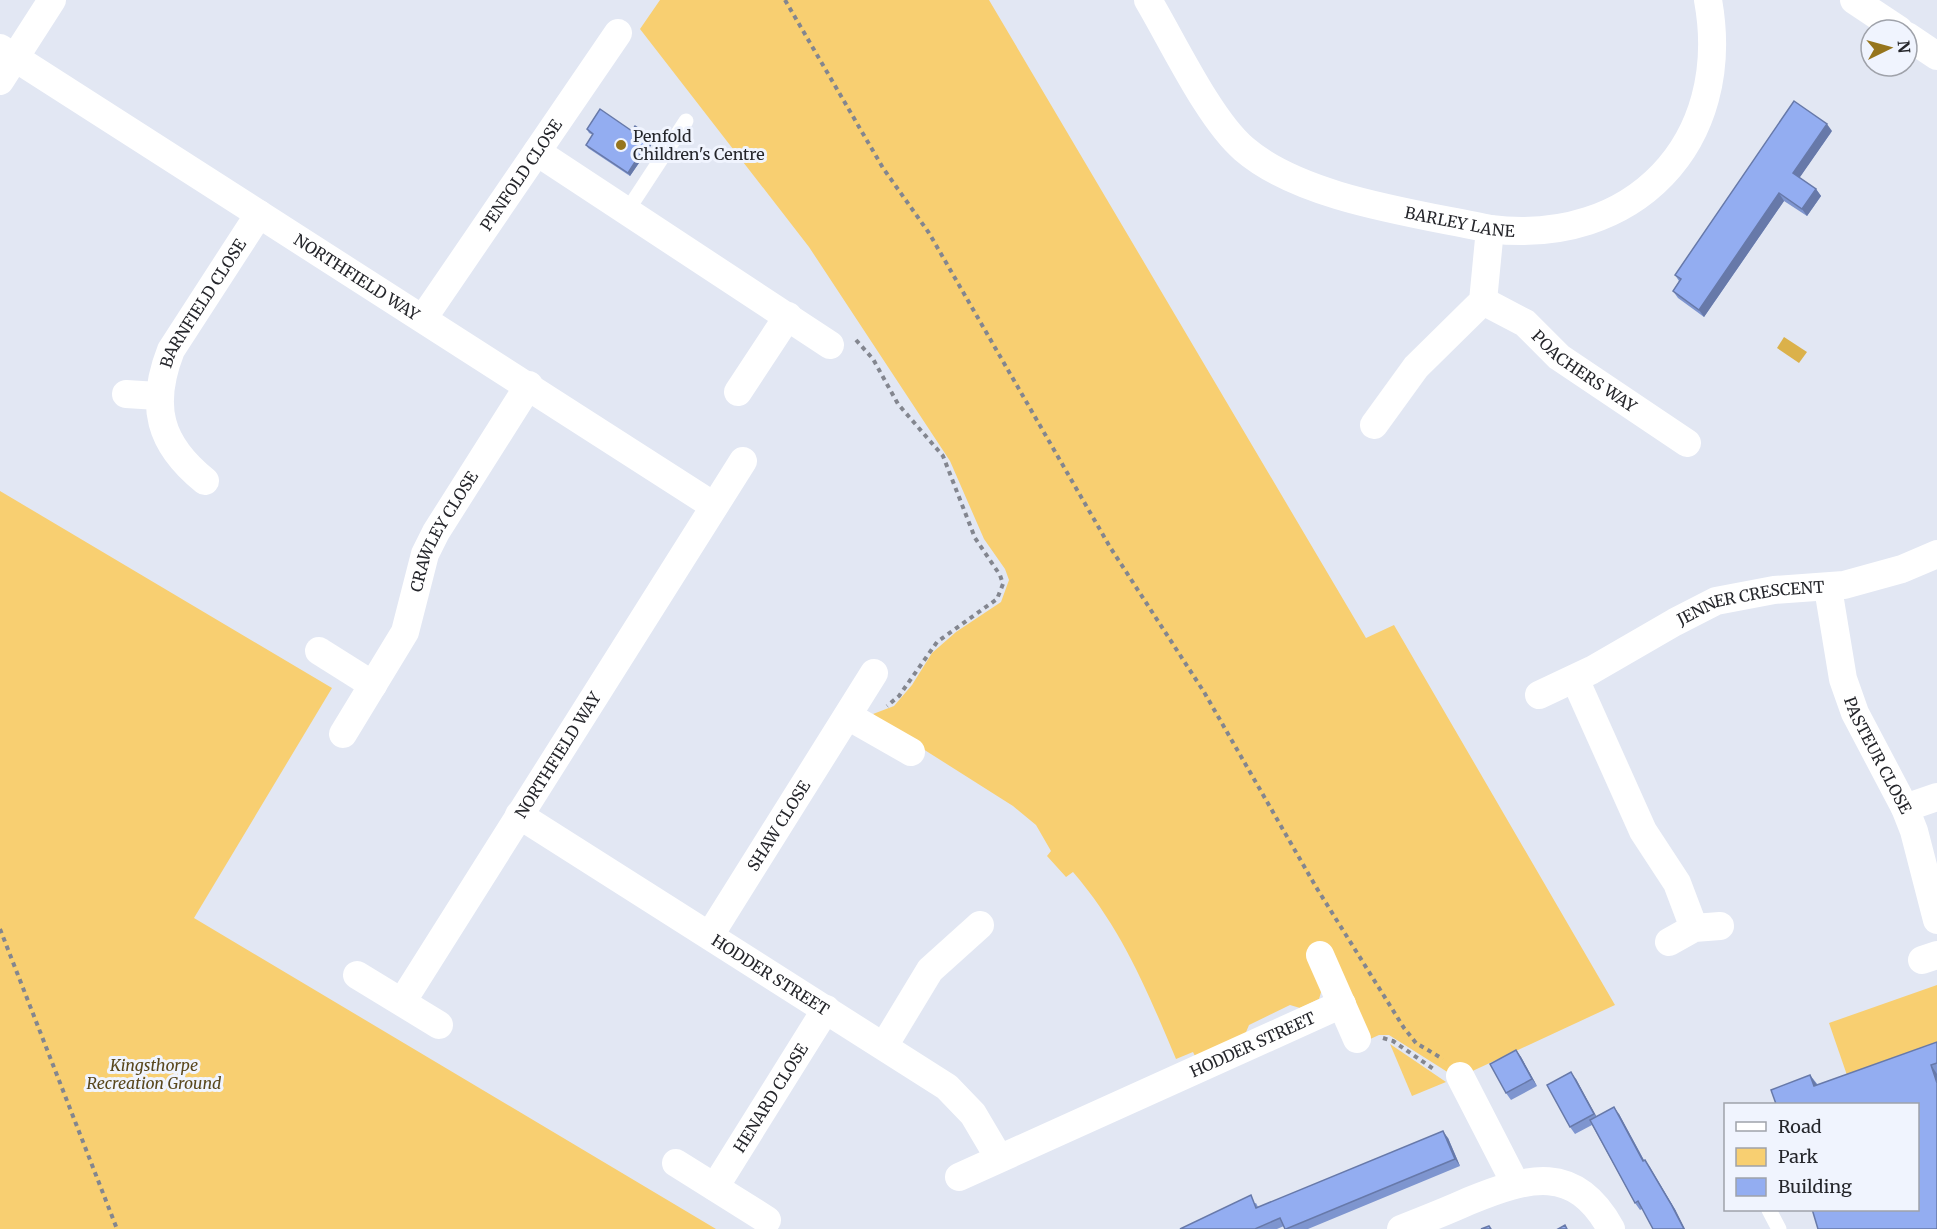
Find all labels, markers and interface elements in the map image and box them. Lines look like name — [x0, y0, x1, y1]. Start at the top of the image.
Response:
north arrow — [1859, 18, 1919, 78]
text: N — [1893, 40, 1914, 54]
street label: PENFOLD CLOSE — [476, 115, 567, 235]
place label: Penfold Children's Centre — [633, 126, 765, 164]
marker: Penfold Children's Centre — [614, 138, 628, 152]
street label: BARLEY LANE — [1403, 202, 1516, 241]
street label: NORTHFIELD WAY — [290, 229, 424, 325]
street label: BARNFIELD CLOSE — [156, 234, 251, 370]
street label: POACHERS WAY — [1528, 326, 1641, 417]
street label: CRAWLEY CLOSE — [406, 467, 482, 594]
street label: JENNER CRESCENT — [1673, 576, 1825, 630]
street label: NORTHFIELD WAY — [511, 688, 605, 822]
street label: PASTEUR CLOSE — [1840, 694, 1916, 818]
street label: SHAW CLOSE — [743, 776, 815, 875]
street label: HODDER STREET — [708, 930, 833, 1020]
street label: HODDER STREET — [1187, 1007, 1318, 1081]
street label: HENARD CLOSE — [729, 1039, 813, 1156]
park label: Kingsthorpe Recreation Ground — [87, 1055, 222, 1093]
legend — [1724, 1103, 1919, 1211]
text: Road — [1778, 1115, 1822, 1138]
text: Park — [1778, 1145, 1819, 1168]
text: Building — [1778, 1175, 1852, 1198]

